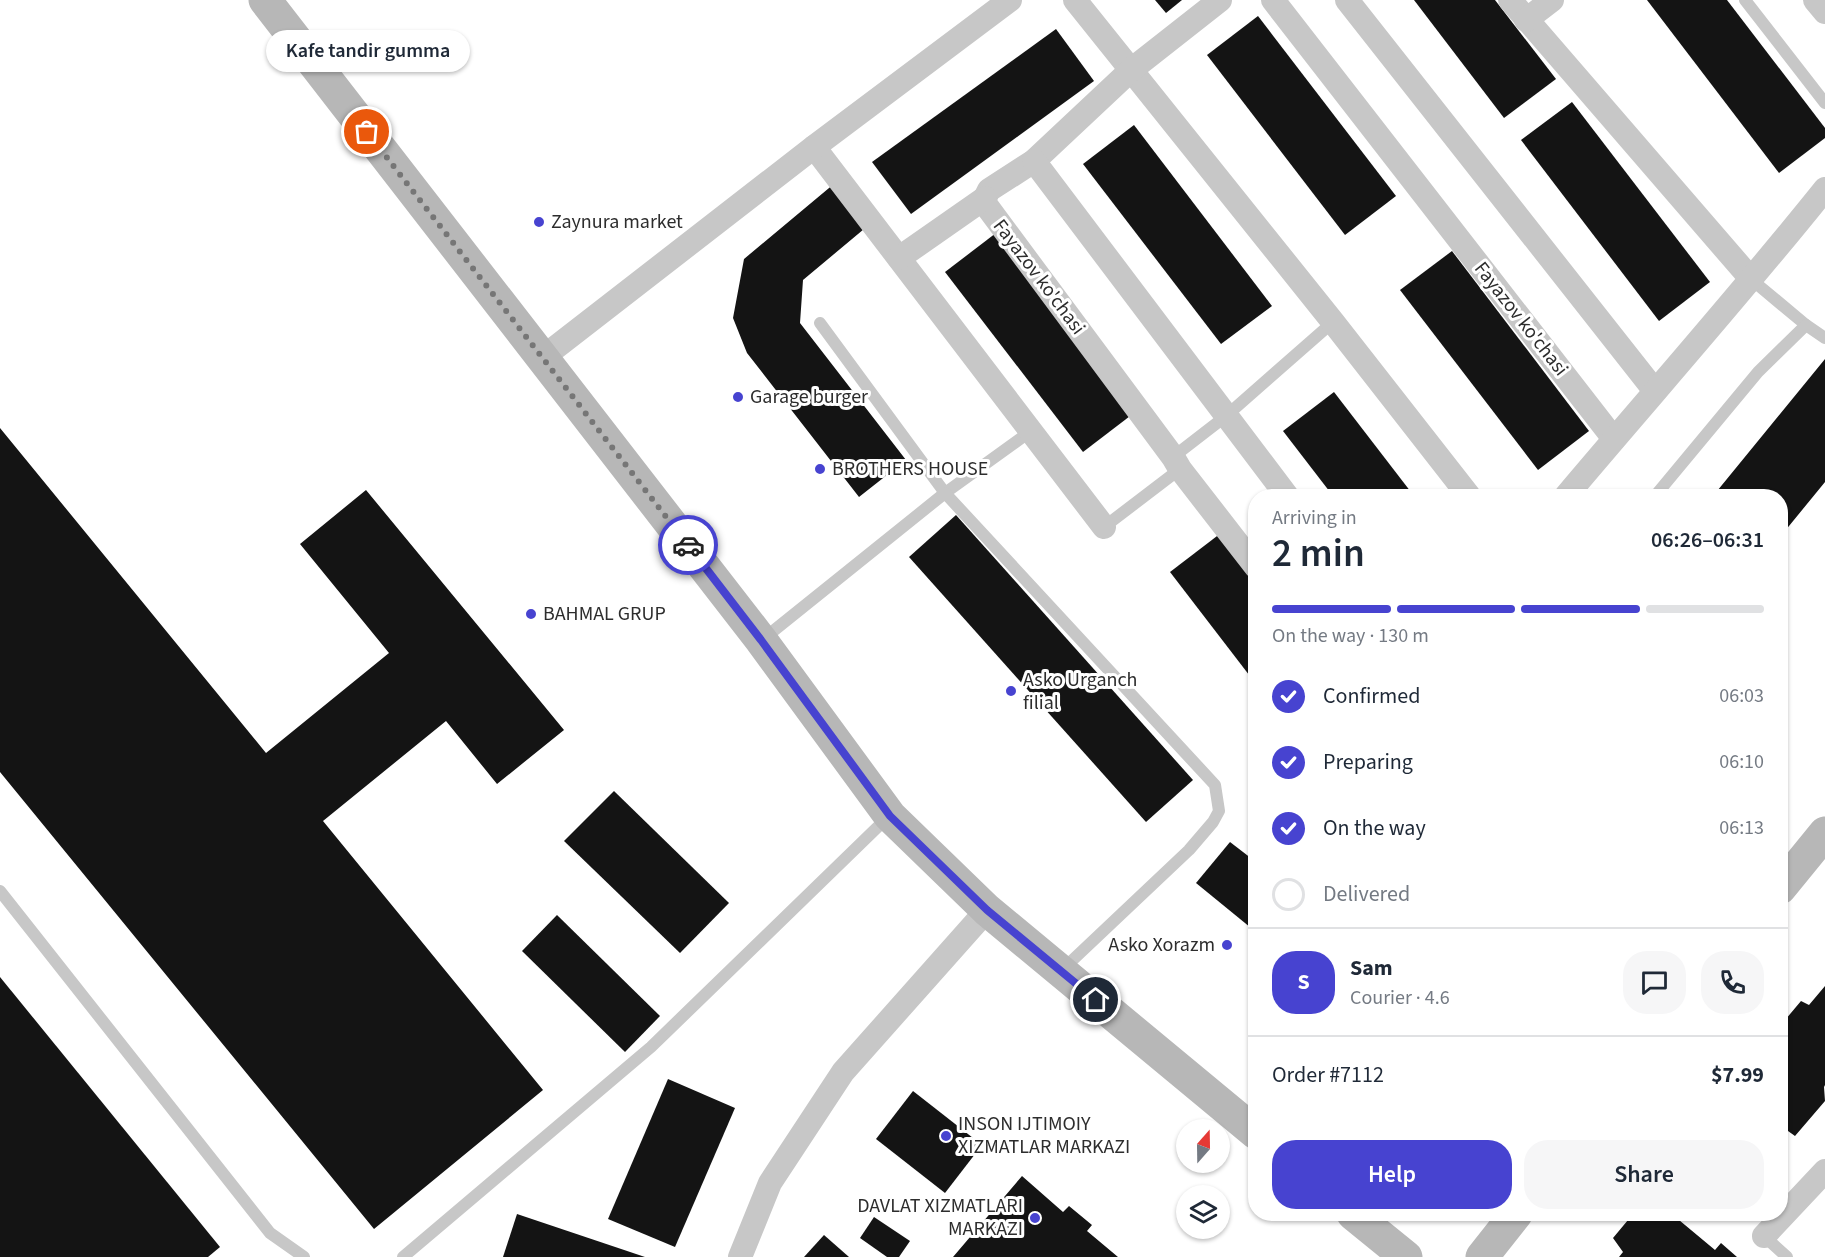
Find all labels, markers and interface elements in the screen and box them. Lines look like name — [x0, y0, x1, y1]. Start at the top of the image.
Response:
callout: Kafe tandir gumma — [265, 30, 469, 72]
text: Kafe tandir gumma — [286, 37, 450, 65]
pin — [341, 106, 392, 157]
icon: bag — [350, 115, 383, 148]
place label: Zaynura market — [551, 208, 683, 236]
street label: Fayazov ko'chasi — [986, 213, 1092, 341]
marker: Zaynura market — [532, 215, 546, 229]
street label: Fayazov ko'chasi — [1467, 256, 1575, 382]
place label: Garage burger — [750, 383, 868, 411]
marker: Garage burger — [731, 390, 745, 404]
place label: BROTHERS HOUSE — [832, 455, 988, 483]
marker: BROTHERS HOUSE — [813, 462, 827, 476]
text: Arriving in — [1272, 504, 1357, 532]
courier — [658, 515, 718, 575]
text: 06:26–06:31 — [1651, 524, 1764, 556]
text: 2 min — [1272, 526, 1365, 582]
icon: car — [672, 529, 705, 562]
place label: BAHMAL GRUP — [543, 600, 666, 628]
marker: BAHMAL GRUP — [524, 607, 538, 621]
text: On the way · 130 m — [1272, 622, 1429, 650]
place label: Asko Urganch filial — [1023, 666, 1138, 717]
icon: check — [1272, 680, 1305, 713]
text: Confirmed — [1323, 680, 1420, 712]
text: 06:03 — [1719, 682, 1764, 710]
marker: Asko Urganch filial — [1004, 684, 1018, 698]
icon: check — [1272, 746, 1305, 779]
text: Preparing — [1323, 746, 1413, 778]
text: 06:10 — [1719, 748, 1764, 776]
icon: check — [1272, 812, 1305, 845]
text: On the way — [1323, 812, 1426, 844]
text: 06:13 — [1719, 814, 1764, 842]
text: Delivered — [1323, 878, 1410, 910]
place label: Asko Xorazm — [1108, 931, 1215, 959]
marker: Asko Xorazm — [1220, 938, 1234, 952]
button: chat — [1623, 951, 1686, 1014]
button: phone — [1701, 951, 1764, 1014]
text: Sam — [1350, 952, 1393, 984]
text: S — [1297, 966, 1310, 998]
pin — [1070, 974, 1121, 1025]
icon: home — [1079, 983, 1112, 1016]
text: Courier · 4.6 — [1350, 984, 1450, 1012]
text: Order #7112 — [1272, 1059, 1384, 1091]
text: $7.99 — [1711, 1059, 1764, 1091]
place label: INSON IJTIMOIY XIZMATLAR MARKAZI — [958, 1110, 1130, 1161]
north arrow — [1176, 1119, 1230, 1173]
map controls — [1176, 1119, 1230, 1239]
marker: INSON IJTIMOIY XIZMATLAR MARKAZI — [939, 1129, 953, 1143]
button: Help — [1272, 1140, 1512, 1209]
button: Share — [1524, 1140, 1764, 1209]
button: layers — [1176, 1185, 1230, 1239]
place label: DAVLAT XIZMATLARI MARKAZI — [857, 1192, 1023, 1243]
marker: DAVLAT XIZMATLARI MARKAZI — [1028, 1211, 1042, 1225]

